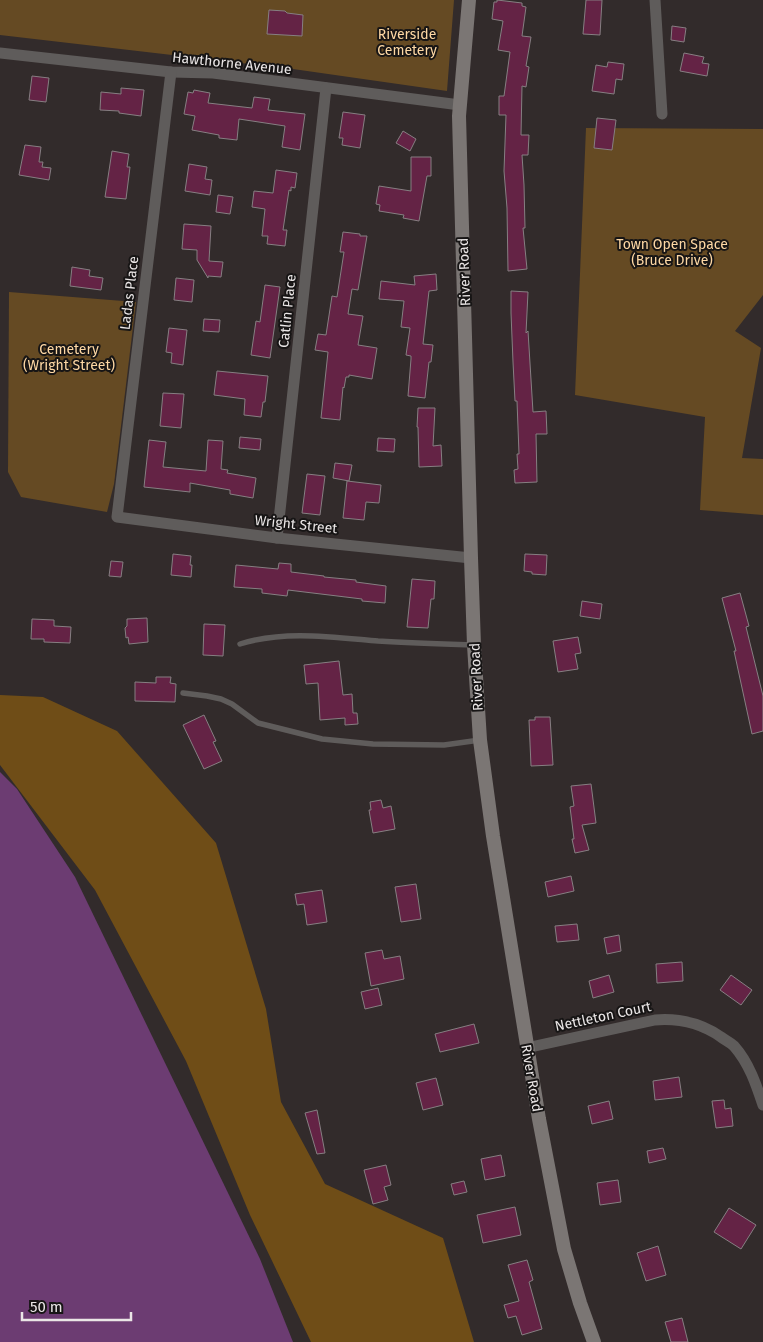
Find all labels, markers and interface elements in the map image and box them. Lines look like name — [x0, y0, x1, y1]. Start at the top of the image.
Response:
park label: Riverside Cemetery — [377, 26, 437, 59]
street label: Hawthorne Avenue — [171, 49, 292, 78]
park label: Town Open Space (Bruce Drive) — [616, 236, 728, 269]
street label: River Road — [455, 238, 474, 306]
street label: Ladas Place — [117, 255, 142, 331]
street label: Catlin Place — [275, 273, 300, 349]
park label: Cemetery (Wright Street) — [23, 341, 115, 374]
street label: Wright Street — [254, 512, 339, 537]
street label: River Road — [466, 642, 487, 712]
street label: Nettleton Court — [553, 998, 654, 1035]
street label: River Road — [517, 1043, 546, 1113]
scale bar — [22, 1290, 131, 1322]
text: 50 m — [30, 1298, 63, 1316]

